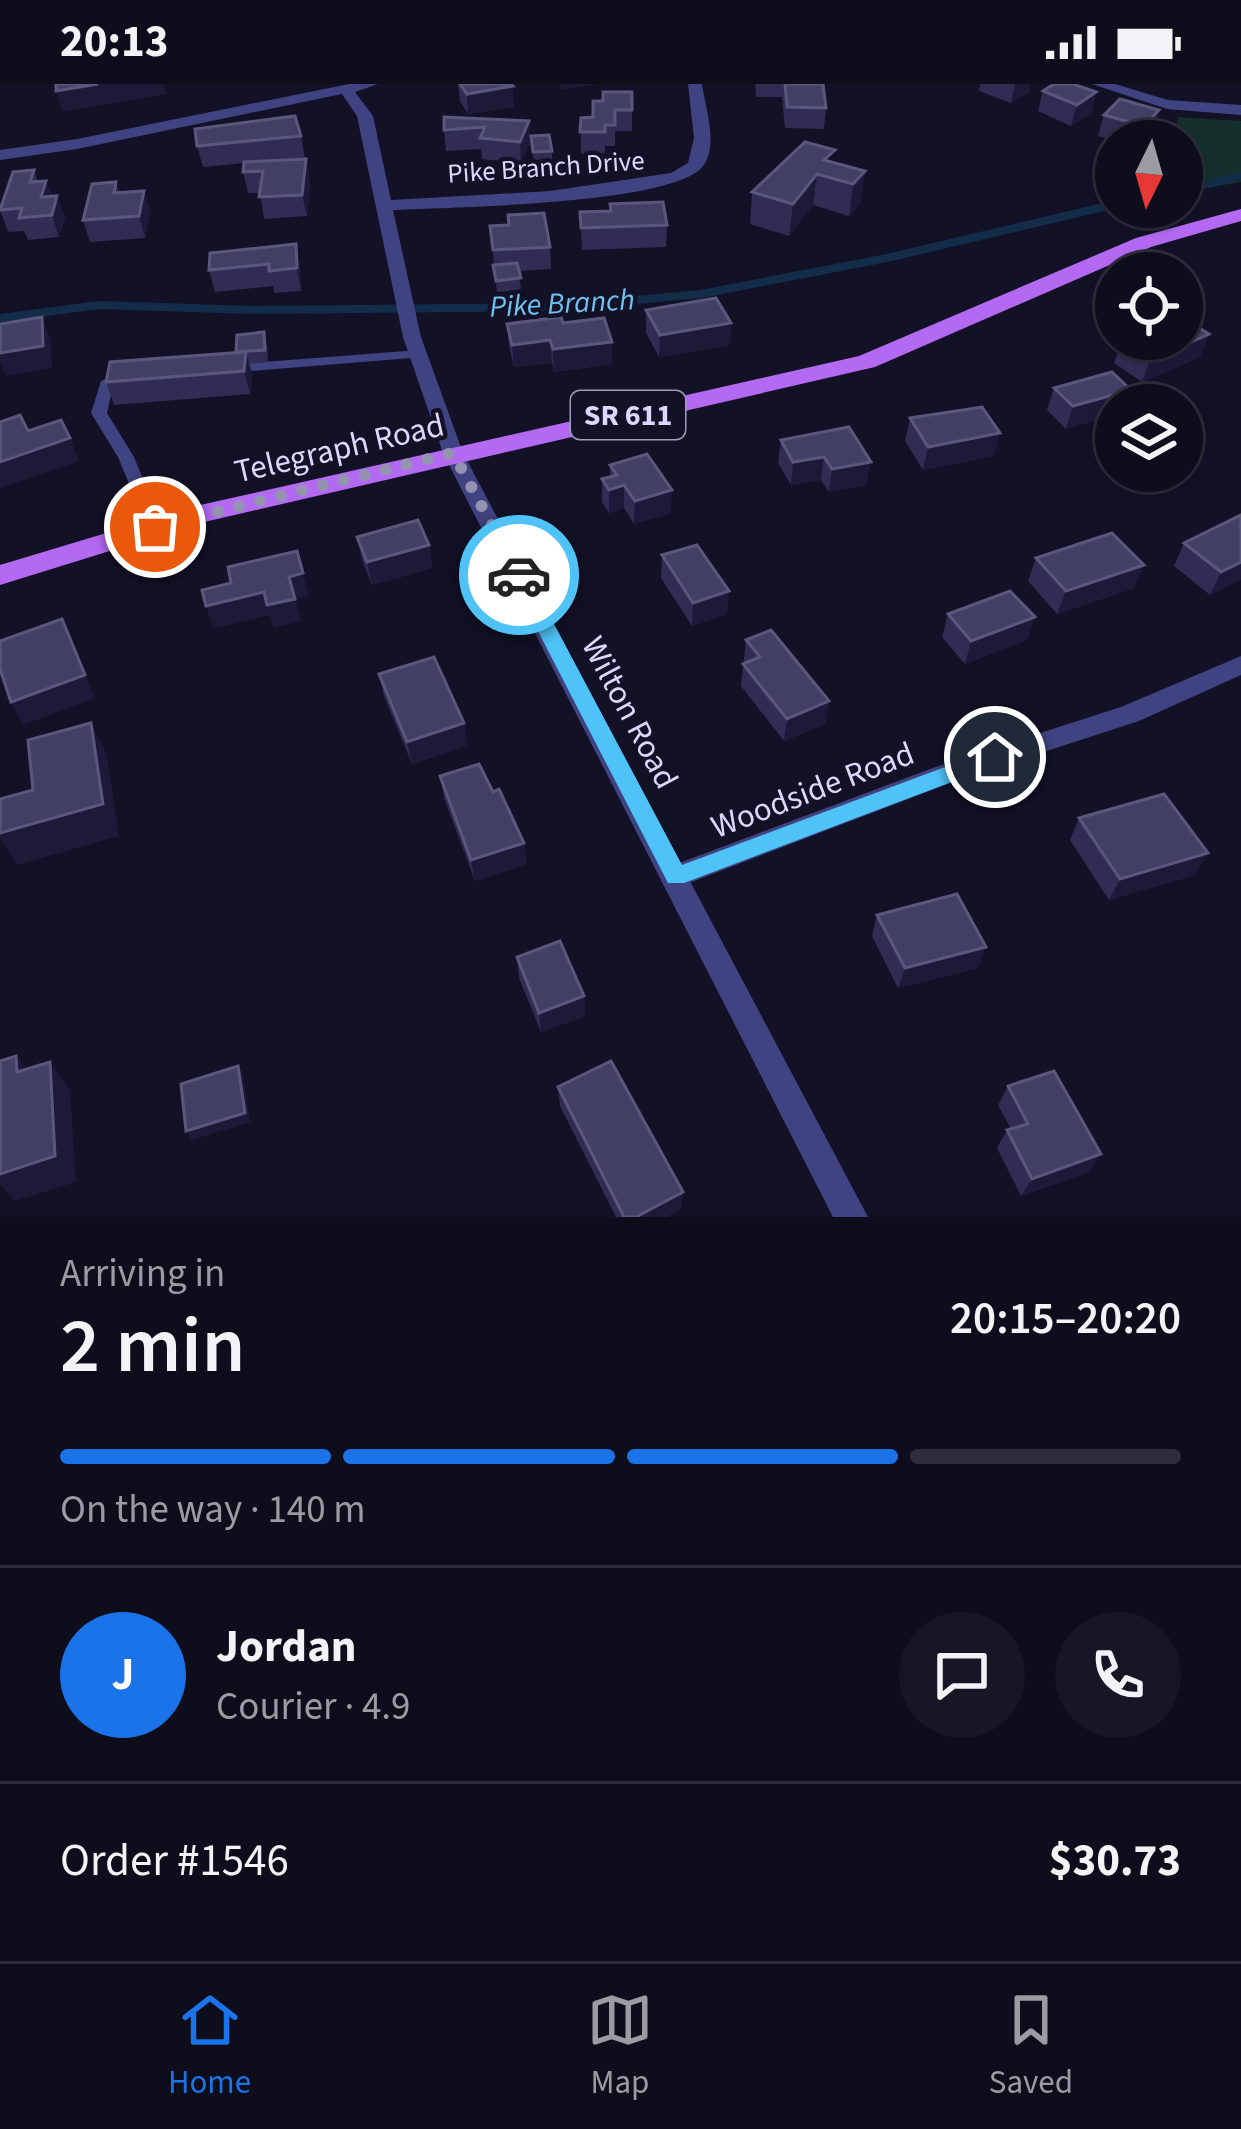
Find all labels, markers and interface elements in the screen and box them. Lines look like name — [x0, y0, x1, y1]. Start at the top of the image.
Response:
text: 20:13 — [60, 10, 169, 74]
north arrow — [1095, 120, 1203, 228]
map controls — [1095, 120, 1203, 492]
street label: Pike Branch Drive — [446, 141, 646, 194]
button: locate — [1095, 252, 1203, 360]
water label: Pike Branch — [488, 278, 636, 329]
button: layers — [1095, 384, 1203, 492]
road number: SR 611 — [571, 391, 685, 439]
street label: Telegraph Road — [230, 401, 449, 495]
pin — [104, 476, 206, 578]
icon: bag — [122, 494, 188, 560]
courier — [459, 515, 579, 635]
icon: car — [486, 542, 552, 608]
street label: Wilton Road — [570, 628, 690, 797]
pin — [944, 706, 1046, 808]
icon: home — [962, 724, 1028, 790]
street label: Woodside Road — [704, 730, 921, 851]
text: Arriving in — [60, 1246, 225, 1302]
text: 20:15–20:20 — [950, 1287, 1181, 1351]
text: 2 min — [60, 1291, 245, 1402]
text: On the way · 140 m — [60, 1482, 366, 1538]
button: chat — [899, 1612, 1025, 1738]
button: phone — [1055, 1612, 1181, 1738]
text: Jordan — [216, 1615, 357, 1679]
text: J — [112, 1643, 134, 1707]
text: Courier · 4.9 — [216, 1679, 410, 1735]
text: Order #1546 — [60, 1829, 289, 1893]
text: $30.73 — [1049, 1829, 1181, 1893]
tab: Home — [168, 1987, 251, 2106]
tab: Map — [587, 1987, 653, 2106]
tab: Saved — [989, 1987, 1073, 2106]

